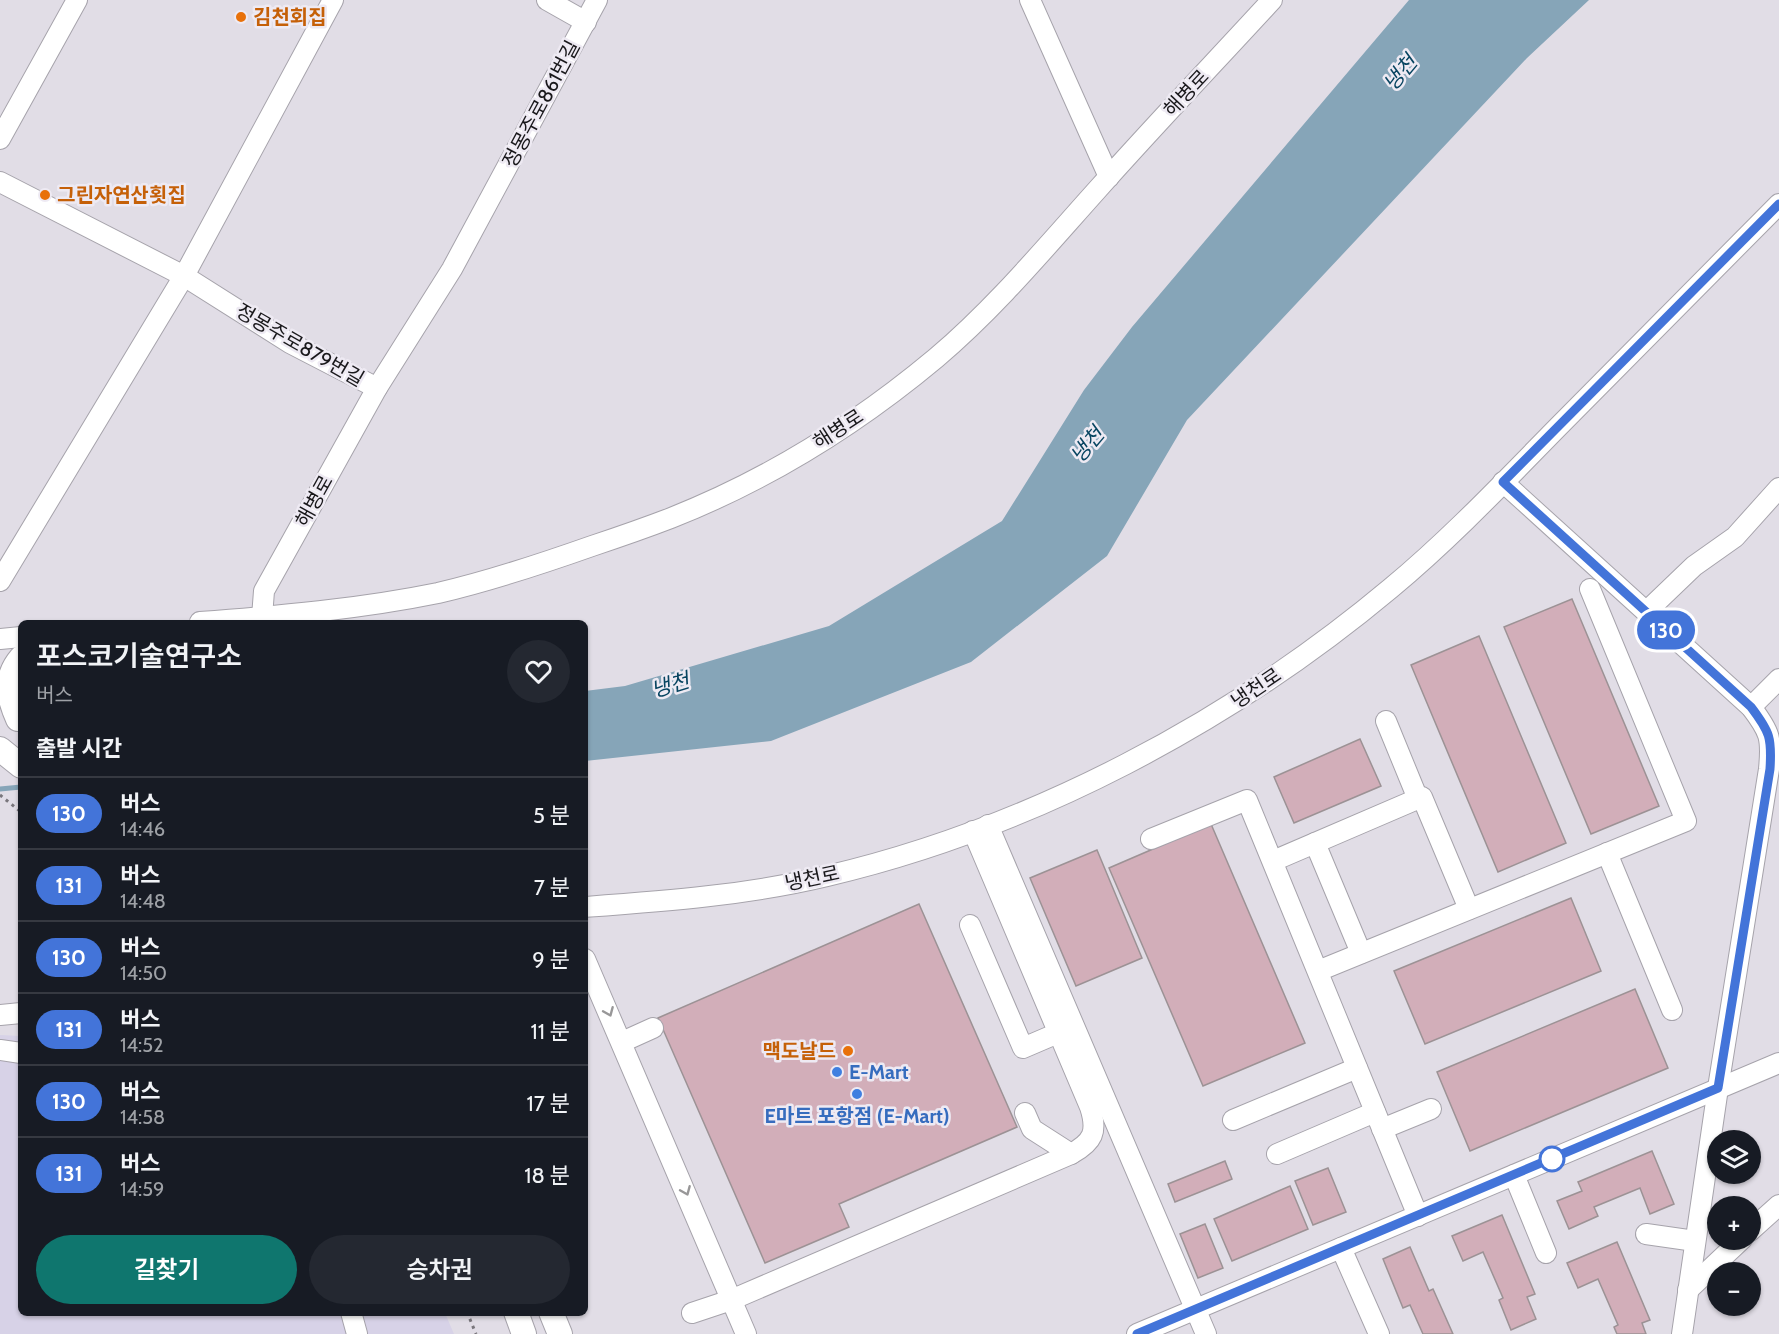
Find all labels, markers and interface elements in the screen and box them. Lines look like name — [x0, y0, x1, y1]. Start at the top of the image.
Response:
place label: 김천회집 — [253, 5, 327, 29]
marker: 김천회집 — [234, 10, 248, 24]
street label: 정몽주로861번길 — [497, 36, 585, 172]
water label: 냉천 — [1378, 48, 1424, 96]
street label: 해병로 — [1158, 65, 1214, 121]
place label: 그린자연산횟집 — [57, 183, 186, 207]
marker: 그린자연산횟집 — [38, 188, 52, 202]
street label: 정몽주로879번길 — [232, 299, 368, 391]
street label: 해병로 — [808, 404, 868, 454]
water label: 냉천 — [1065, 420, 1111, 468]
street label: 해병로 — [290, 471, 338, 531]
line badge: 130 — [1632, 610, 1700, 650]
text: 130 — [1649, 618, 1683, 643]
text: 포스코기술연구소 — [36, 639, 242, 673]
button: heart — [507, 640, 570, 703]
street label: 냉천로 — [1226, 663, 1286, 713]
water label: 냉천 — [648, 667, 695, 703]
text: 버스 — [36, 683, 73, 707]
text: 출발 시간 — [36, 735, 122, 762]
text: 버스 — [120, 790, 160, 817]
text: 130 — [52, 801, 86, 826]
text: 5 분 — [533, 802, 570, 829]
text: 14:46 — [120, 817, 165, 841]
street label: 냉천로 — [783, 861, 841, 895]
text: 버스 — [120, 862, 160, 889]
text: 131 — [56, 873, 82, 898]
text: 7 분 — [534, 874, 570, 901]
text: 14:48 — [120, 889, 166, 913]
text: 버스 — [120, 934, 160, 961]
text: 130 — [52, 945, 86, 970]
text: 9 분 — [532, 946, 570, 973]
text: 14:50 — [120, 961, 167, 985]
text: 버스 — [120, 1006, 160, 1033]
one-way arrow — [602, 1006, 614, 1017]
text: 131 — [56, 1017, 82, 1042]
text: 11 분 — [530, 1018, 570, 1045]
text: 14:52 — [120, 1033, 164, 1057]
place label: 맥도날드 — [762, 1039, 836, 1063]
marker: 맥도날드 — [841, 1044, 855, 1058]
place label: E-Mart — [849, 1060, 909, 1084]
marker: E-Mart — [830, 1065, 844, 1079]
text: 버스 — [120, 1078, 160, 1105]
marker: E마트 포항점 (E-Mart) — [850, 1087, 864, 1101]
text: 130 — [52, 1089, 86, 1114]
text: 17 분 — [527, 1090, 570, 1117]
place label: E마트 포항점 (E-Mart) — [765, 1104, 950, 1128]
text: 14:58 — [120, 1105, 165, 1129]
map controls — [1707, 1130, 1761, 1316]
button: layers — [1707, 1130, 1761, 1184]
unlabelled marker — [1539, 1146, 1565, 1172]
text: 버스 — [120, 1150, 160, 1177]
text: 131 — [56, 1161, 82, 1186]
text: 18 분 — [524, 1162, 570, 1189]
text: 14:59 — [120, 1177, 164, 1201]
one-way arrow — [679, 1185, 691, 1196]
button: + — [1707, 1196, 1761, 1250]
button: 길찾기 — [36, 1235, 297, 1304]
button: 승차권 — [309, 1235, 570, 1304]
button: − — [1707, 1262, 1761, 1316]

